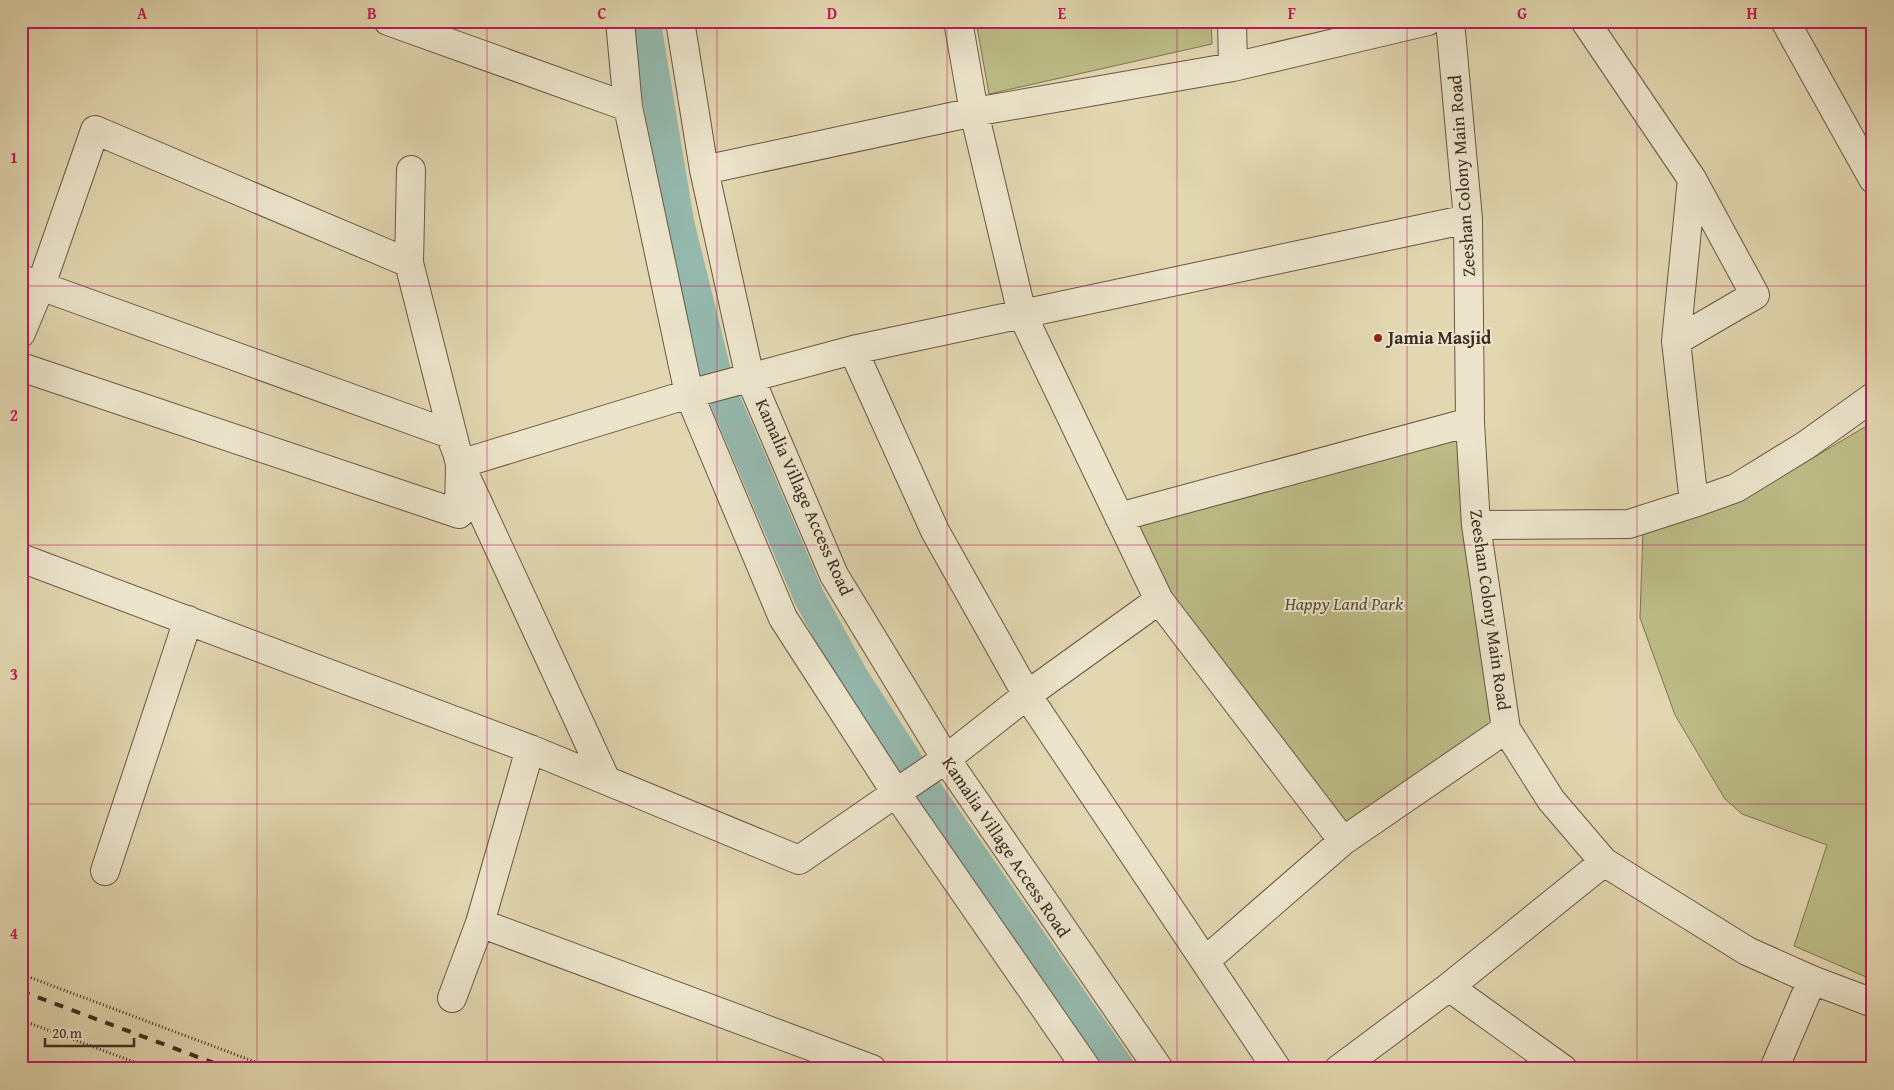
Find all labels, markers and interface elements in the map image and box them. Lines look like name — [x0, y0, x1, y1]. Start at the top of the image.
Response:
text: A — [137, 1, 148, 25]
text: B — [367, 1, 377, 25]
text: C — [597, 1, 607, 25]
text: D — [827, 1, 837, 25]
text: E — [1058, 1, 1067, 25]
text: F — [1288, 1, 1296, 25]
text: G — [1517, 1, 1527, 25]
text: H — [1746, 1, 1758, 25]
street label: Zeeshan Colony Main Road — [1441, 74, 1482, 278]
text: 1 — [10, 145, 18, 169]
place label: Jamia Masjid — [1385, 324, 1492, 351]
marker: Jamia Masjid — [1372, 332, 1384, 344]
street label: Kamalia Village Access Road — [749, 394, 860, 600]
text: 2 — [10, 403, 18, 427]
street label: Zeeshan Colony Main Road — [1463, 508, 1518, 712]
park label: Happy Land Park — [1284, 590, 1404, 617]
text: 3 — [10, 662, 18, 686]
street label: Kamalia Village Access Road — [936, 751, 1077, 943]
text: 4 — [10, 921, 18, 945]
scale bar — [45, 1015, 134, 1047]
text: 20 m — [52, 1022, 83, 1043]

